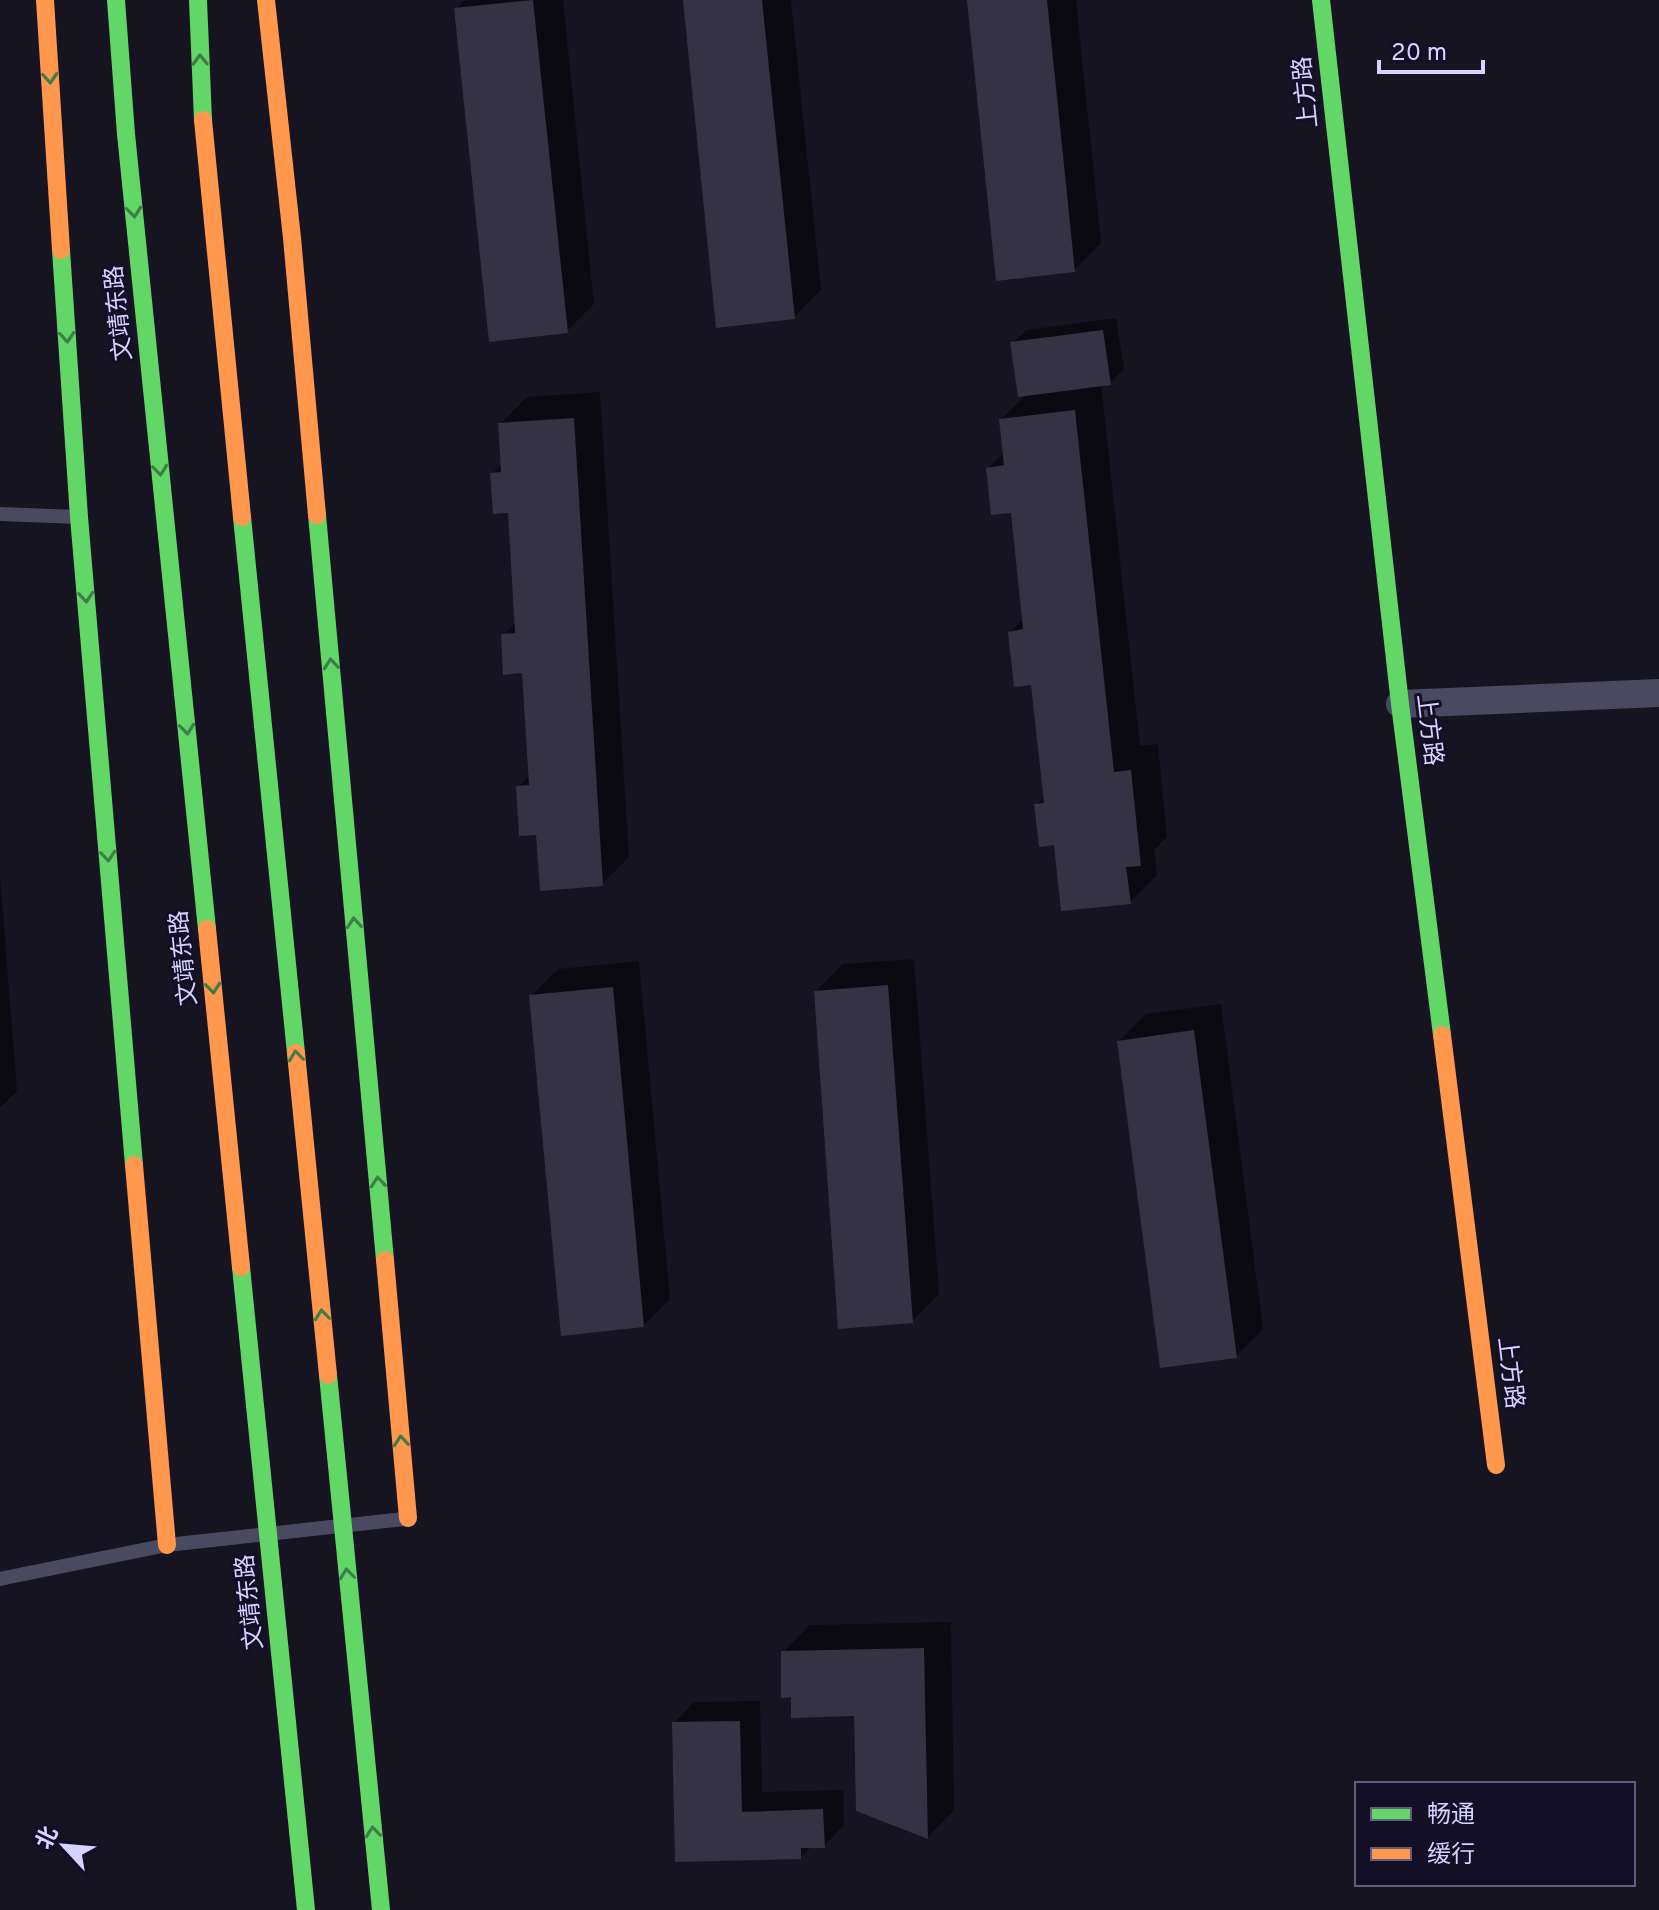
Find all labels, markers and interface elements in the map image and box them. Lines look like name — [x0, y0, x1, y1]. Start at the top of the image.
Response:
scale bar — [1379, 24, 1483, 74]
text: 20 m — [1391, 39, 1447, 69]
one-way arrow — [192, 53, 209, 66]
street label: 上方路 — [1288, 55, 1326, 129]
one-way arrow — [41, 72, 58, 85]
one-way arrow — [126, 206, 143, 219]
street label: 文靖东路 — [100, 264, 140, 362]
one-way arrow — [58, 331, 75, 344]
one-way arrow — [152, 464, 169, 477]
one-way arrow — [77, 591, 94, 604]
one-way arrow — [323, 657, 340, 670]
street label: 上方路 — [1409, 692, 1447, 768]
one-way arrow — [178, 723, 195, 736]
one-way arrow — [99, 850, 116, 863]
street label: 文靖东路 — [165, 909, 205, 1007]
one-way arrow — [346, 916, 363, 929]
one-way arrow — [204, 982, 221, 995]
one-way arrow — [287, 1049, 304, 1062]
one-way arrow — [370, 1175, 387, 1188]
one-way arrow — [313, 1308, 330, 1321]
street label: 上方路 — [1490, 1335, 1528, 1411]
one-way arrow — [393, 1434, 410, 1447]
street label: 文靖东路 — [231, 1553, 271, 1651]
one-way arrow — [339, 1567, 356, 1580]
legend — [1355, 1782, 1635, 1886]
text: 畅通 — [1427, 1801, 1475, 1831]
north arrow — [24, 1806, 104, 1886]
text: 北 — [31, 1823, 65, 1854]
one-way arrow — [365, 1825, 382, 1838]
text: 缓行 — [1427, 1841, 1475, 1871]

